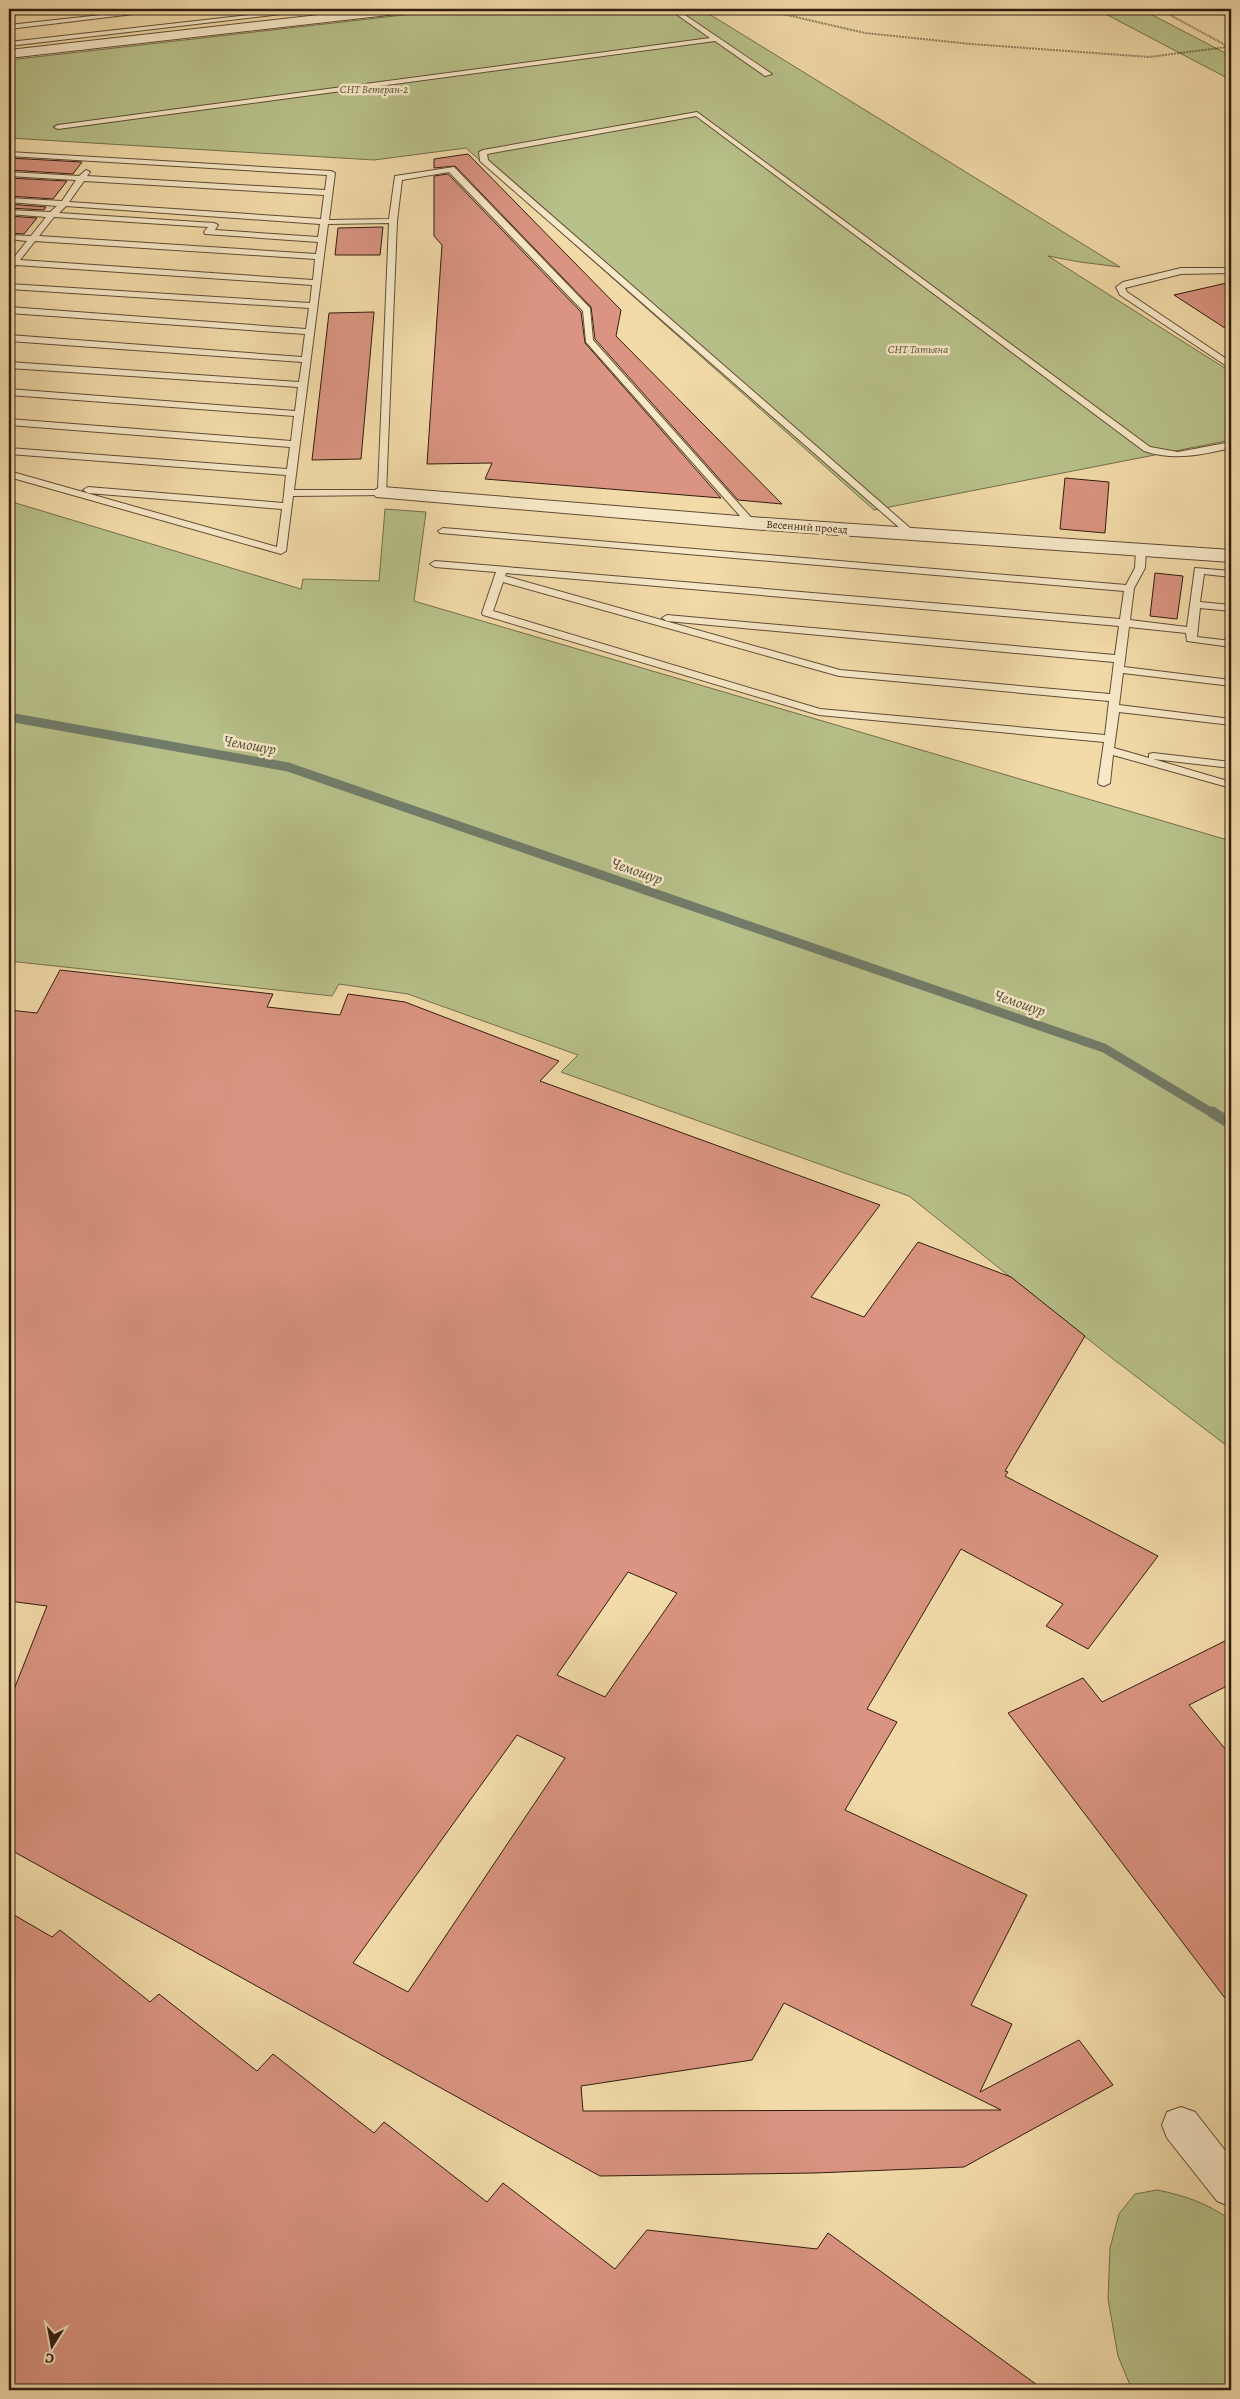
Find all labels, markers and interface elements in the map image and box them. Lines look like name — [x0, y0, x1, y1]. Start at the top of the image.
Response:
park label: СНТ Ветеран-2 — [340, 82, 408, 97]
park label: СНТ Татьяна — [888, 342, 948, 357]
street label: Весенний проезд — [766, 517, 849, 537]
water label: Чемошур — [222, 731, 278, 759]
water label: Чемошур — [609, 853, 665, 889]
water label: Чемошур — [992, 985, 1048, 1021]
north arrow — [28, 2322, 78, 2372]
text: С — [43, 2348, 56, 2368]

